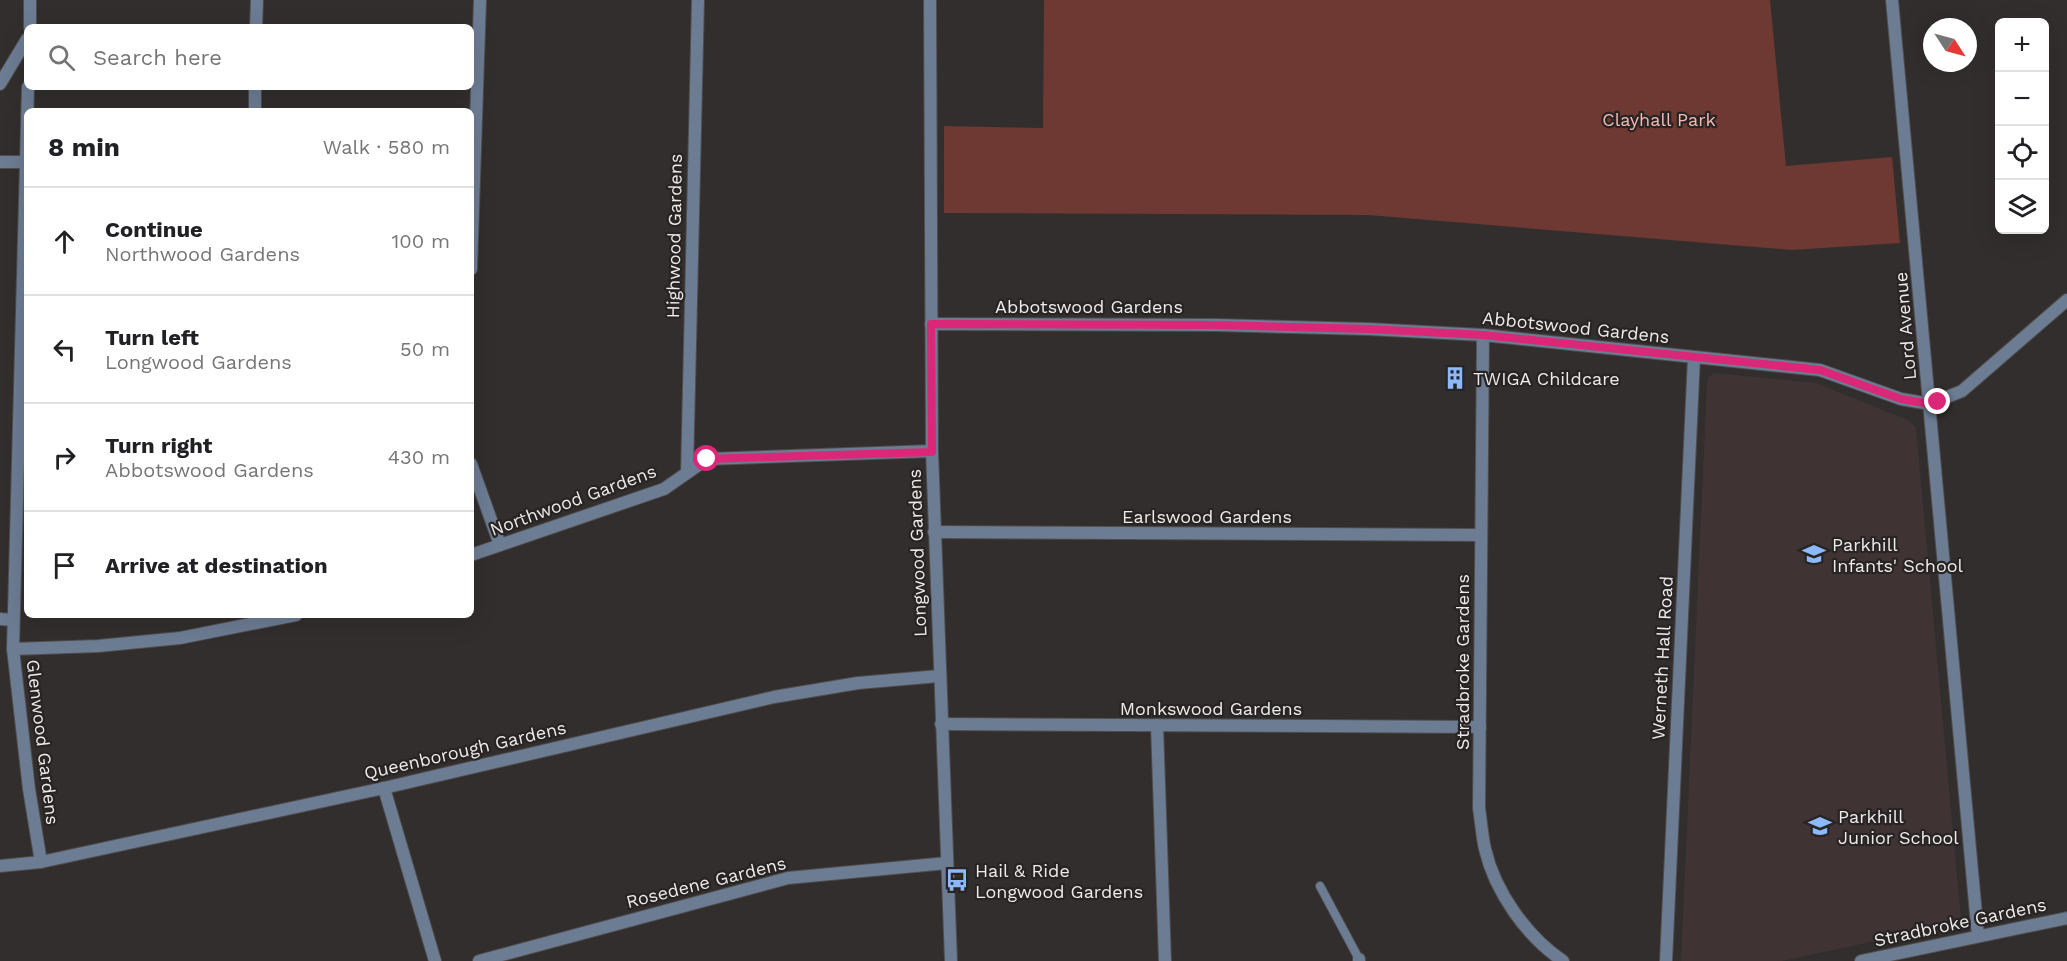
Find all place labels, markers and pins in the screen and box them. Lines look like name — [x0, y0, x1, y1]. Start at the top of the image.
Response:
building icon: TWIGA Childcare — [1442, 365, 1468, 391]
place label: TWIGA Childcare — [1473, 368, 1620, 389]
place label: Parkhill Infants' School — [1832, 534, 1964, 576]
school or university icon: Parkhill Infants' School — [1801, 541, 1827, 567]
place label: Parkhill Junior School — [1838, 806, 1959, 848]
school or university icon: Parkhill Junior School — [1807, 813, 1833, 839]
place label: Hail & Ride Longwood Gardens — [975, 860, 1143, 902]
bus stop icon: Hail & Ride Longwood Gardens — [944, 867, 970, 893]

